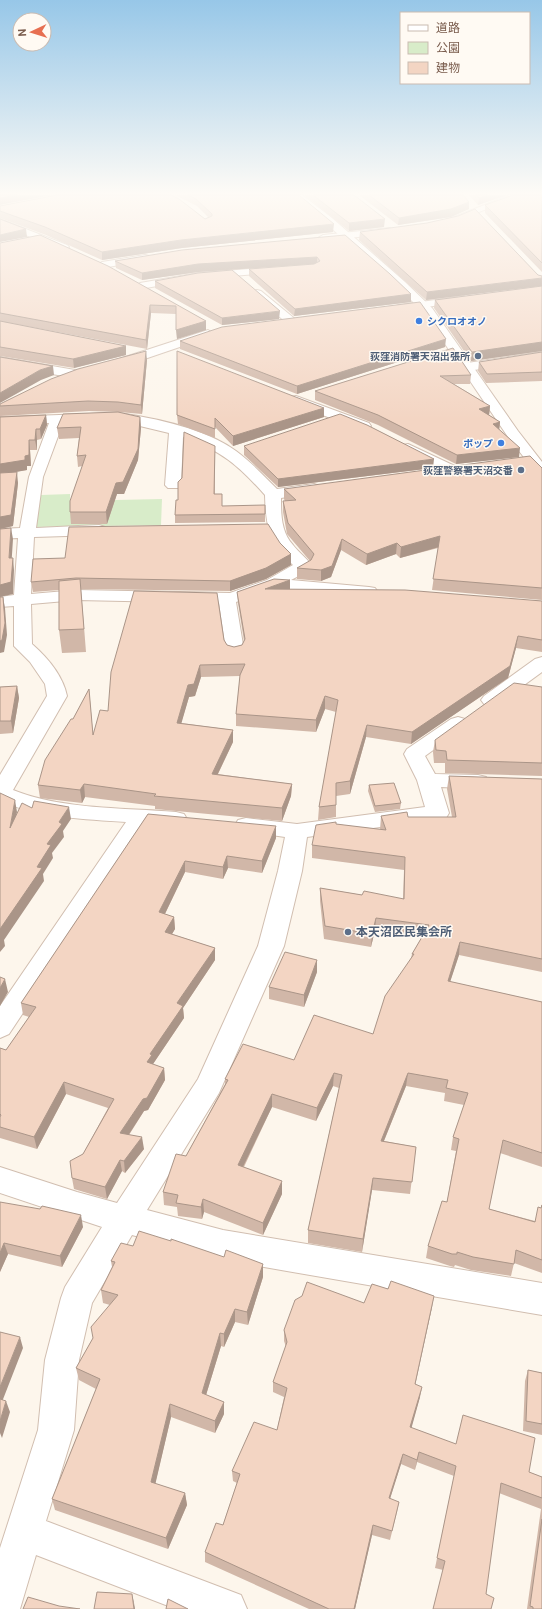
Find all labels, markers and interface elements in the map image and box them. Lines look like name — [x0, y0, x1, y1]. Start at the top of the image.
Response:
north arrow — [12, 12, 52, 52]
legend — [400, 12, 530, 84]
text: 道路 — [436, 21, 460, 35]
text: N — [16, 28, 29, 37]
text: 公園 — [436, 41, 460, 55]
text: 建物 — [436, 61, 460, 75]
marker: シクロオオノ — [414, 316, 424, 326]
place label: シクロオオノ — [427, 316, 487, 327]
place label: 荻窪消防署天沼出張所 — [370, 351, 470, 362]
marker: 荻窪消防署天沼出張所 — [473, 351, 483, 361]
place label: ポップ — [463, 438, 493, 449]
marker: ポップ — [496, 438, 506, 448]
place label: 荻窪警察署天沼交番 — [423, 465, 513, 476]
marker: 荻窪警察署天沼交番 — [516, 465, 526, 475]
place label: 本天沼区民集会所 — [356, 925, 452, 939]
marker: 本天沼区民集会所 — [343, 927, 353, 937]

